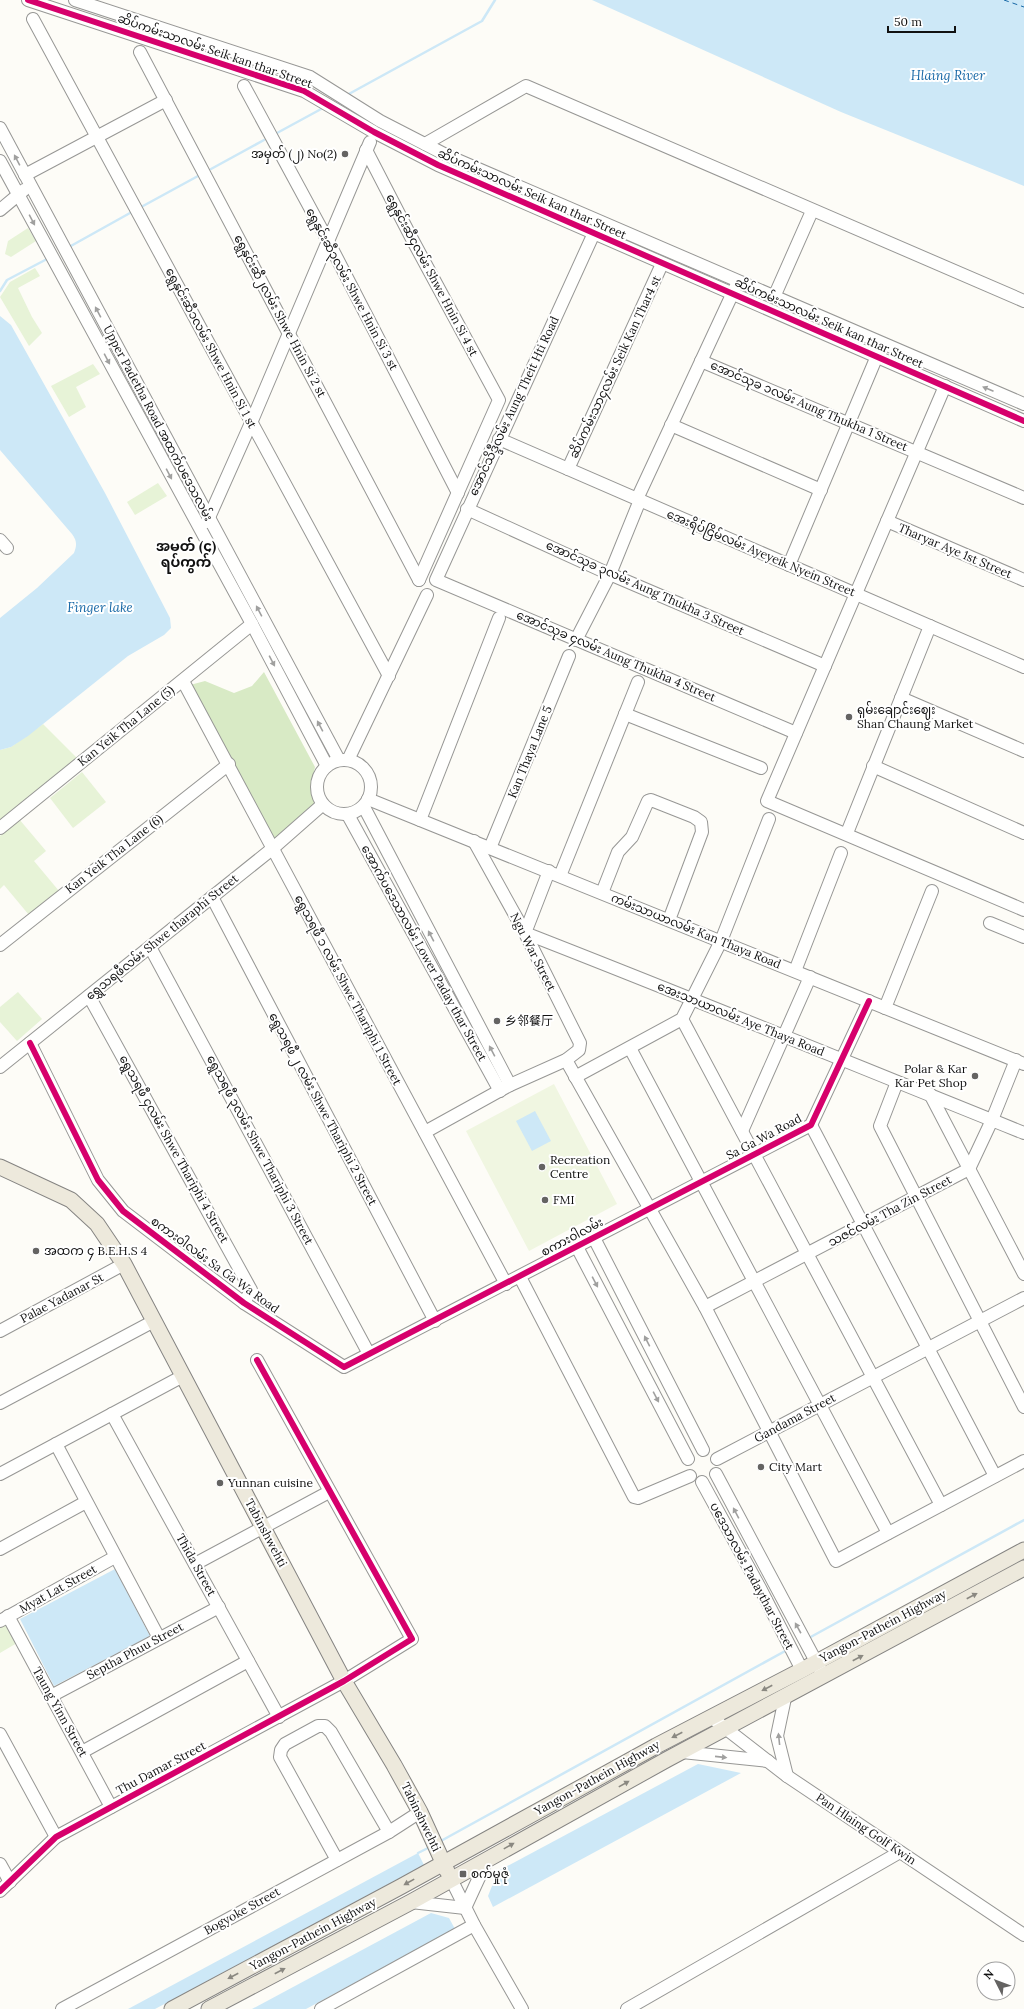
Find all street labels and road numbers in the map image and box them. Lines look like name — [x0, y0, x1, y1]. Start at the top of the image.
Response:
street label: ဆိပ်ကမ်းသာလမ်း Seik kan thar Street — [116, 9, 315, 91]
street label: ဆိပ်ကမ်းသာလမ်း Seik kan thar Street — [435, 144, 630, 242]
street label: ရွေနှင်းဆီ၄လမ်း Shwe Hnin Si 4 st — [381, 191, 483, 360]
street label: ရွေနှင်းဆီ၃လမ်း Shwe Hnin Si 3 st — [300, 205, 403, 374]
street label: ရွေနှင်းဆီ၂လမ်း Shwe Hnin Si 2 st — [228, 231, 331, 401]
street label: ရွေနှင်းဆီ၁လမ်း Shwe Hnin Si 1 st — [160, 265, 261, 432]
street label: ဆိပ်ကမ်းသာ၄လမ်း Seik Kan Thar4 st — [565, 272, 666, 462]
street label: ဆိပ်ကမ်းသာလမ်း Seik kan thar Street — [732, 273, 927, 371]
street label: အောင်သိဒ္ဒီလမ်း Aung Theit Hti Road — [464, 313, 565, 499]
street label: Upper Padetha Road အထက်ပဒေသလမ်း — [100, 322, 218, 523]
street label: အောင်သုခ ၁လမ်း Aung Thukha 1 Street — [707, 356, 911, 457]
street label: အေးရိပ်ငြိမ်လမ်း Ayeyeik Nyein Street — [663, 505, 859, 602]
street label: Tharyar Aye 1st Street — [896, 520, 1015, 581]
street label: အောင်သုခ ၃လမ်း Aung Thukha 3 Street — [543, 536, 747, 641]
street label: အောင်သုခ ၄လမ်း Aung Thukha 4 Street — [513, 606, 719, 707]
street label: Kan Yeik Tha Lane (5) — [74, 682, 178, 770]
street label: Kan Thaya Lane 5 — [504, 703, 555, 800]
street label: Kan Yeik Tha Lane (6) — [62, 811, 166, 897]
street label: အောက်ပဒေသာလမ်း Lower Paday thar Street — [358, 842, 491, 1064]
street label: ရွှေသရဖီလမ်း Shwe tharaphi Street — [82, 869, 243, 1005]
street label: ကမ်းသာယာလမ်း Kan Thaya Road — [609, 889, 784, 972]
street label: ရွေသရဖီ ၁ လမ်း Shwe Thariphi 1 Street — [289, 892, 406, 1089]
street label: Ngu War Street — [507, 910, 560, 994]
street label: အေးသာယာလမ်း Aye Thaya Road — [655, 977, 827, 1059]
street label: ရွေသရဖီ ၂ လမ်း Shwe Thariphi 2 Street — [263, 1009, 382, 1209]
street label: ရွေသရဖီ ၄လမ်း Shwe Thariphi 4 Street — [114, 1052, 234, 1247]
street label: ရွေသရဖီ ၃လမ်း Shwe Thariphi 3 Street — [201, 1052, 318, 1249]
street label: Sa Ga Wa Road — [723, 1110, 804, 1163]
street label: သဇင်လမ်း Tha Zin Street — [825, 1171, 954, 1250]
street label: စကားဝါလမ်း Sa Ga Wa Road — [148, 1212, 283, 1316]
street label: စကား၀ါလမ်း — [538, 1213, 605, 1259]
street label: Palae Yadanar St — [17, 1269, 106, 1326]
street label: Gandama Street — [751, 1390, 838, 1445]
street label: Tabinshwehti — [242, 1496, 291, 1569]
street label: ပဒေသာလမ်း Padaythar Street — [707, 1499, 799, 1652]
street label: Thida Street — [173, 1531, 220, 1599]
street label: Myat Lat Street — [16, 1561, 99, 1616]
street label: Yangon-Pathein Highway — [816, 1586, 949, 1666]
street label: Septha Phuu Street — [84, 1619, 186, 1682]
street label: Taung Yinn Street — [30, 1664, 92, 1760]
street label: Yangon-Pathein Highway — [531, 1736, 663, 1819]
street label: Thu Damar Street — [113, 1737, 209, 1798]
street label: Tabinshwehti — [398, 1780, 445, 1854]
street label: Pan Hlaing Golf Kwin — [813, 1789, 919, 1868]
street label: Bogyoke Street — [201, 1883, 283, 1938]
street label: Yangon-Pathein Highway — [246, 1894, 379, 1974]

